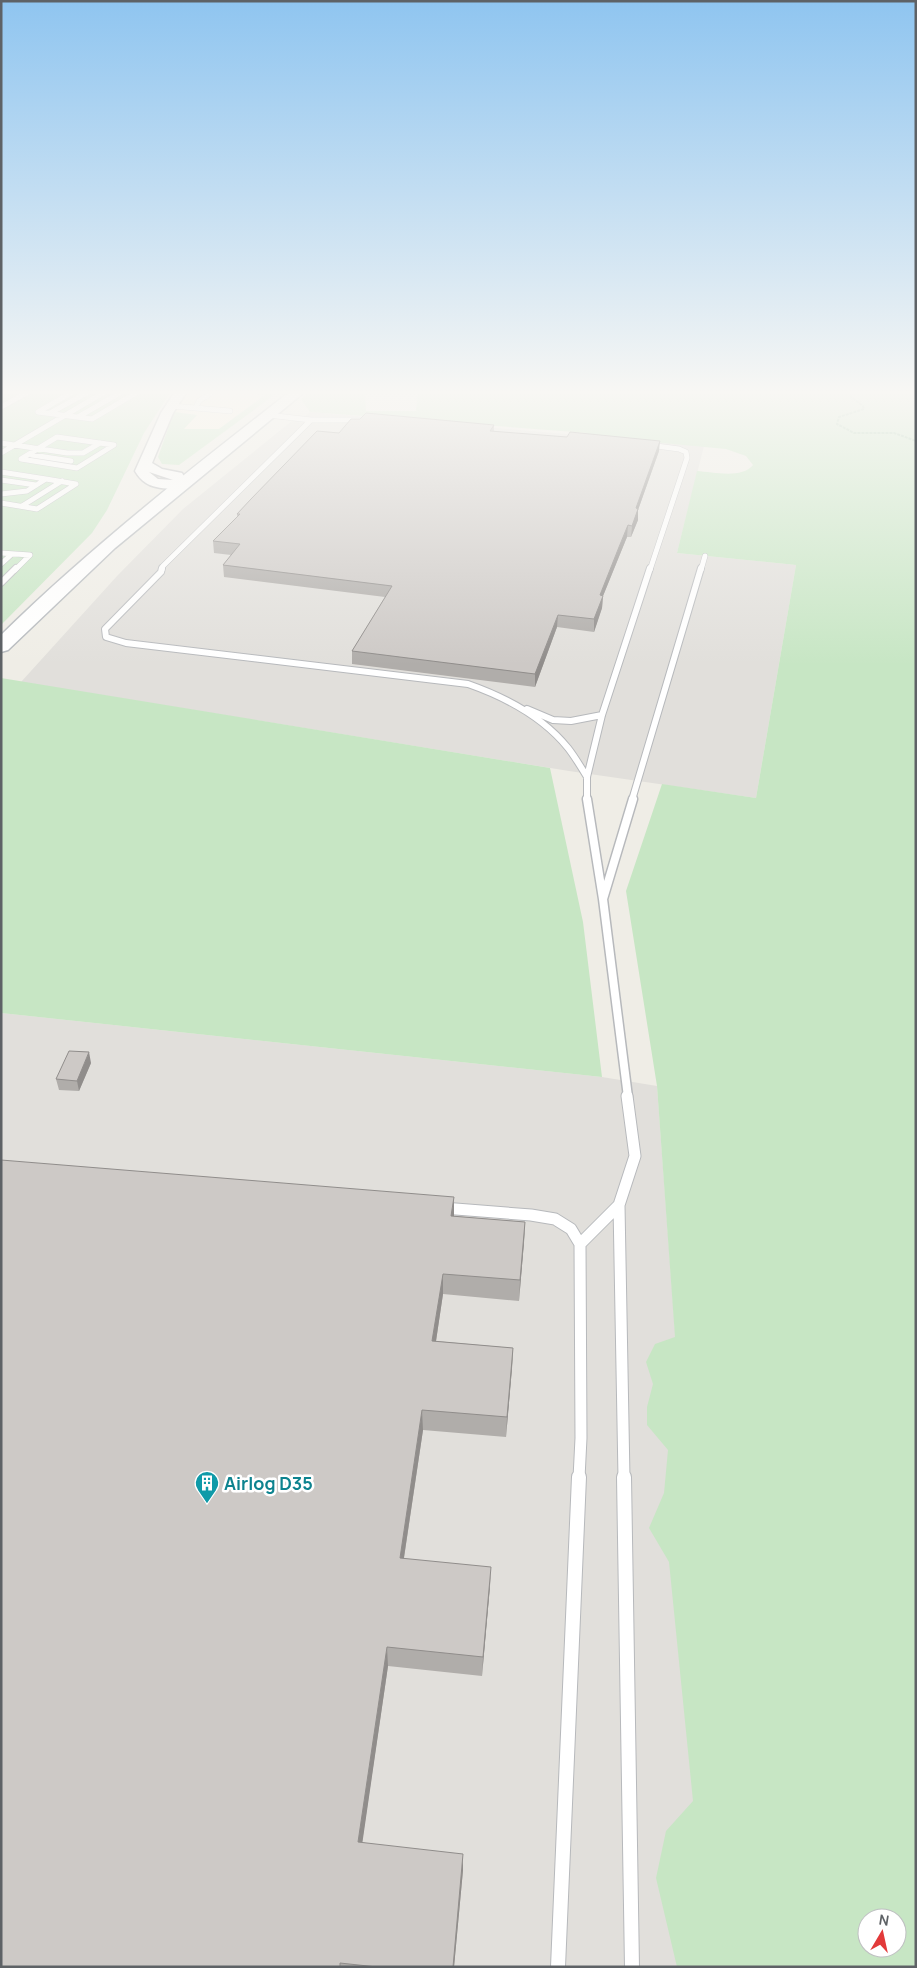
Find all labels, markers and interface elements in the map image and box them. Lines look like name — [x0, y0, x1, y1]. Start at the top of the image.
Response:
building icon: Airlog D35 — [194, 1470, 220, 1504]
place label: Airlog D35 — [224, 1471, 313, 1495]
north arrow — [857, 1908, 907, 1958]
text: N — [878, 1909, 891, 1930]

